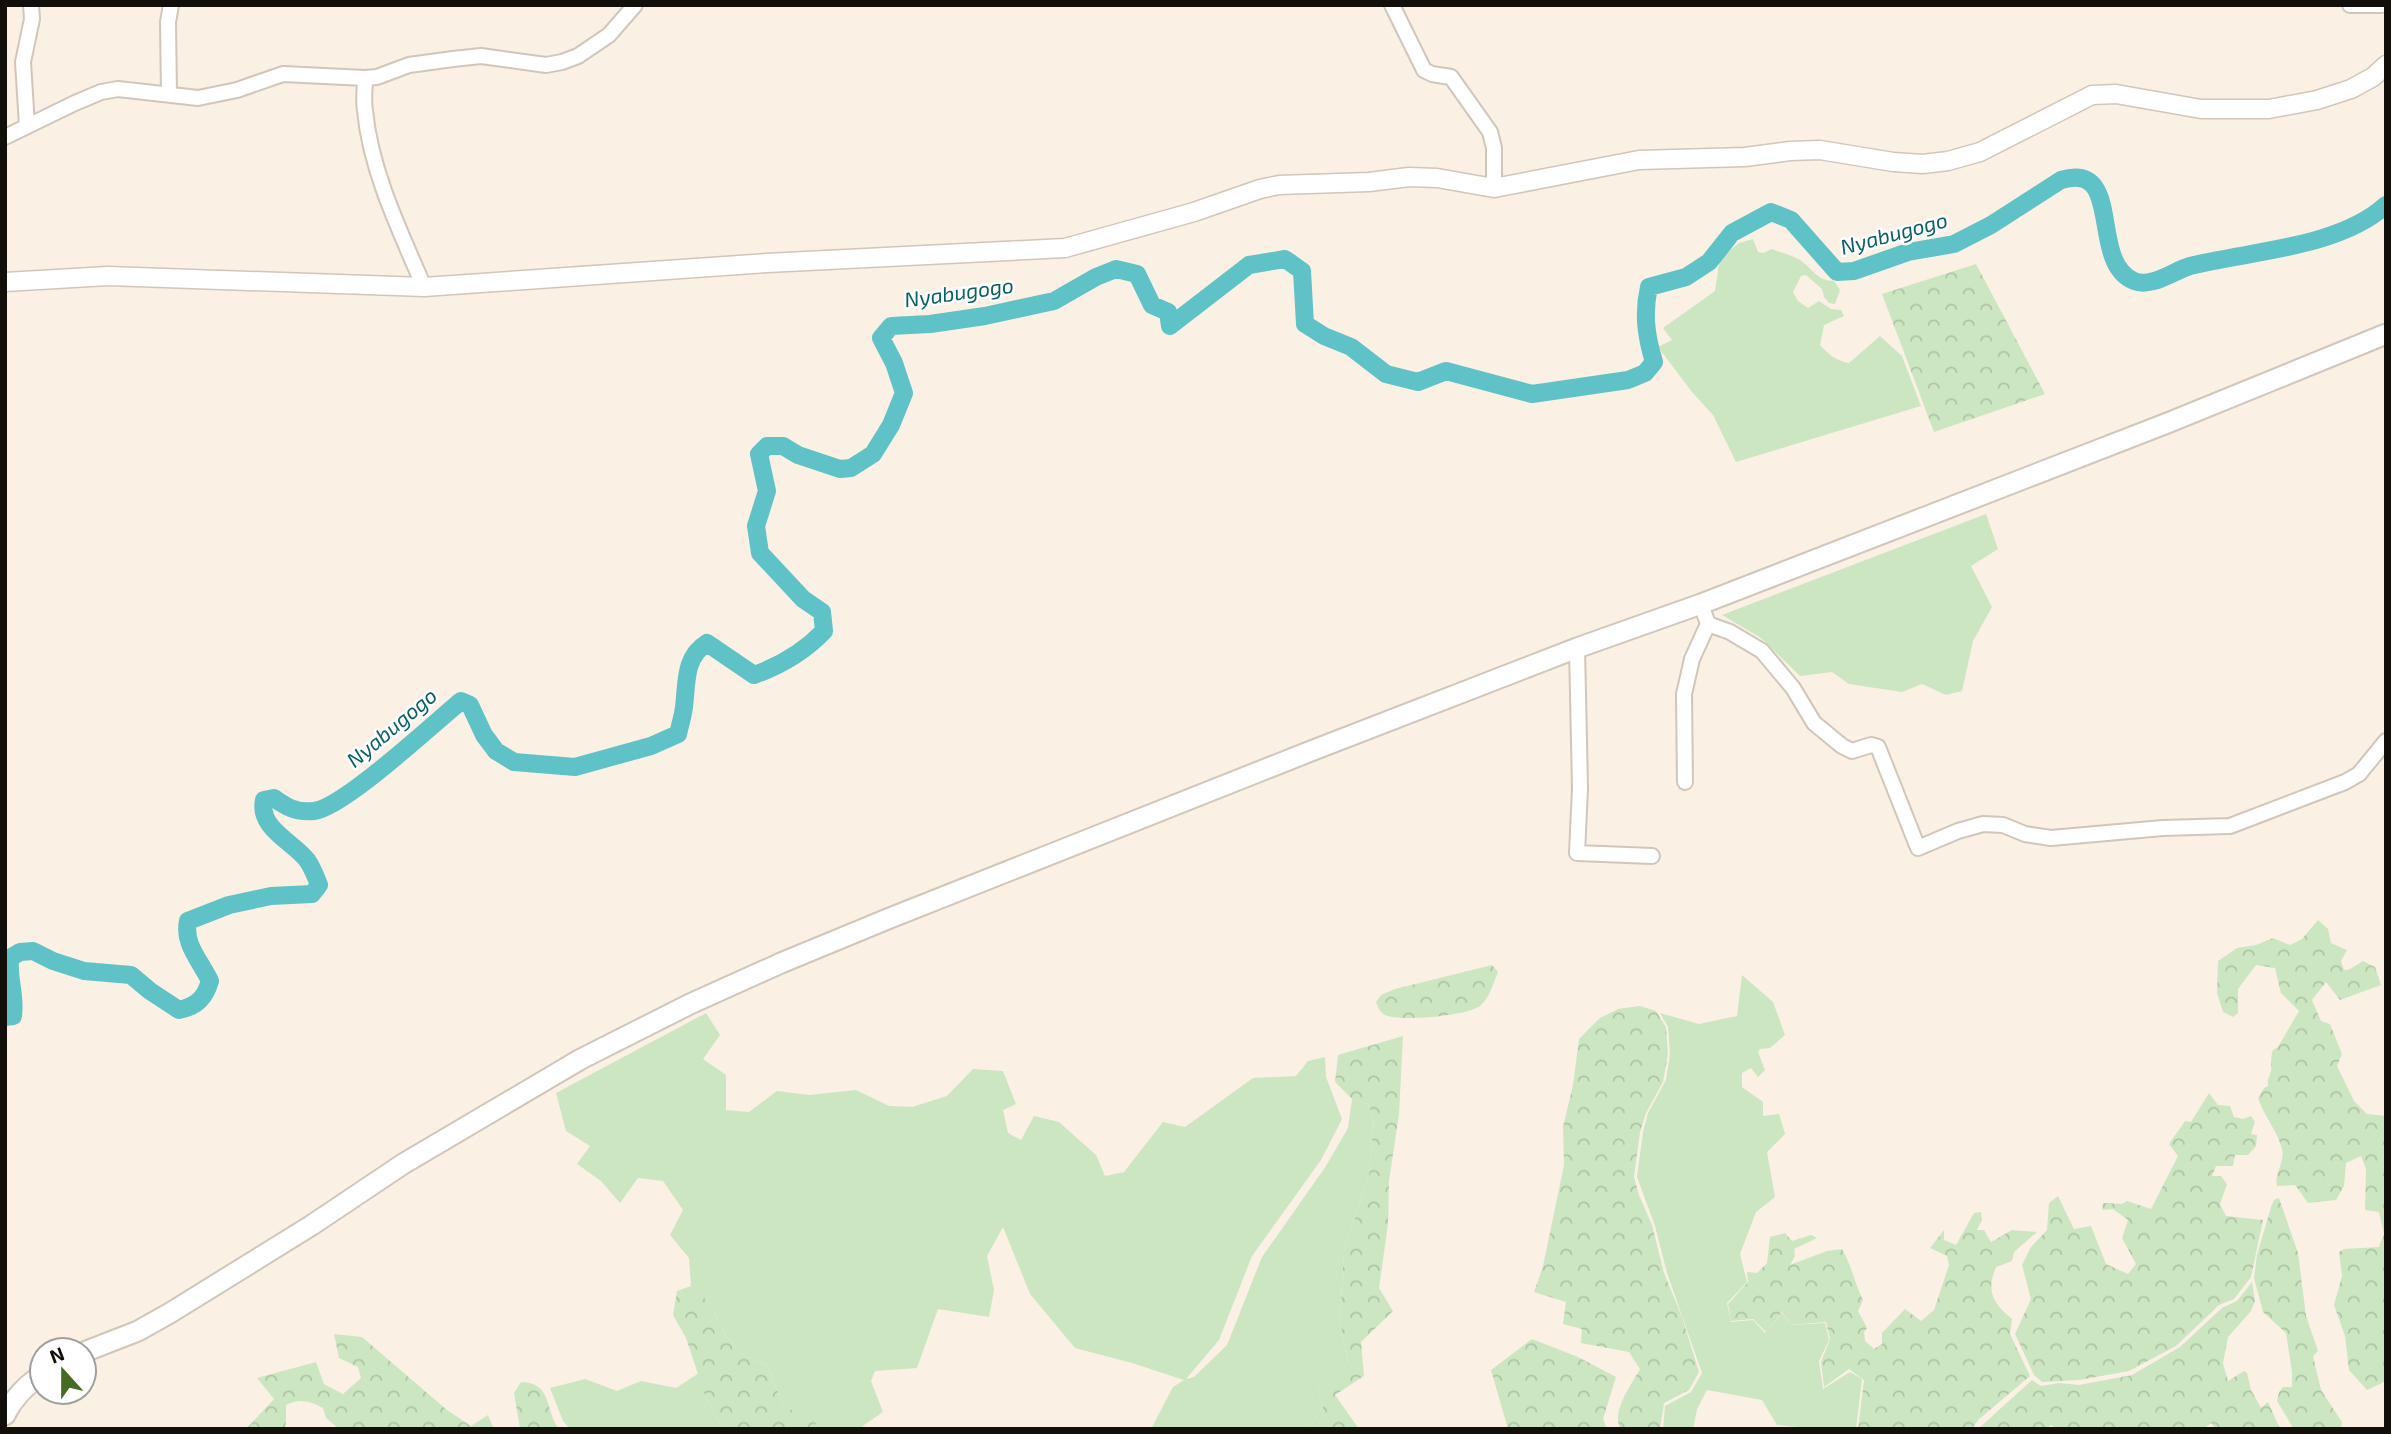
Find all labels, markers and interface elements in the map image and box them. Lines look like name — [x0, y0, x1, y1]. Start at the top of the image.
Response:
water label: Nyabugogo — [1837, 206, 1950, 260]
water label: Nyabugogo — [903, 271, 1015, 313]
water label: Nyabugogo — [341, 682, 442, 773]
north arrow — [28, 1336, 98, 1406]
text: N — [46, 1341, 67, 1368]

